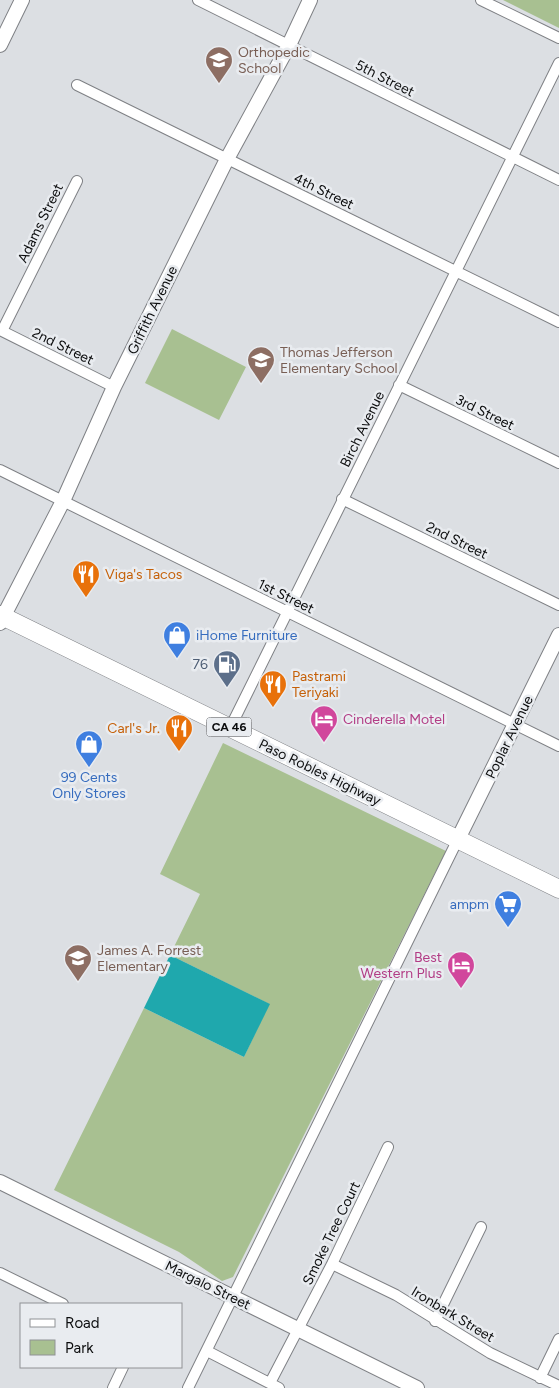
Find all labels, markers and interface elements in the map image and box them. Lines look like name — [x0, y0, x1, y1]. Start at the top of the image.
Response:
place label: Orthopedic School — [238, 44, 310, 77]
school or university icon: Orthopedic School — [204, 45, 234, 84]
street label: 5th Street — [352, 56, 417, 101]
street label: 4th Street — [291, 170, 356, 213]
street label: Adams Street — [14, 181, 67, 266]
street label: Griffith Avenue — [124, 263, 181, 357]
street label: 2nd Street — [29, 324, 96, 369]
place label: Thomas Jefferson Elementary School — [280, 344, 398, 377]
school or university icon: Thomas Jefferson Elementary School — [246, 345, 276, 384]
street label: Birch Avenue — [337, 388, 388, 470]
street label: 3rd Street — [453, 391, 517, 434]
street label: 2nd Street — [423, 518, 490, 563]
restaurant icon: Viga's Tacos — [71, 559, 101, 598]
place label: Viga's Tacos — [105, 566, 182, 583]
street label: 1st Street — [255, 576, 317, 617]
shop icon: iHome Furniture — [162, 620, 192, 659]
place label: iHome Furniture — [196, 627, 298, 644]
fuel station icon: 76 — [212, 649, 242, 688]
place label: 76 — [193, 656, 208, 673]
place label: Pastrami Teriyaki — [292, 668, 346, 701]
restaurant icon: Pastrami Teriyaki — [258, 669, 288, 708]
street label: Poplar Avenue — [482, 693, 537, 781]
hotel icon: Cinderella Motel — [309, 704, 339, 743]
place label: Cinderella Motel — [343, 711, 445, 728]
restaurant icon: Carl's Jr. — [164, 713, 194, 752]
road number: CA 46 — [206, 718, 252, 736]
place label: Carl's Jr. — [107, 720, 160, 737]
shop icon: 99 Cents Only Stores — [74, 729, 104, 768]
street label: Paso Robles Highway — [256, 735, 384, 810]
place label: 99 Cents Only Stores — [52, 769, 126, 802]
supermarket icon: ampm — [493, 889, 523, 928]
place label: ampm — [450, 896, 489, 913]
place label: James A. Forrest Elementary — [97, 942, 201, 975]
school or university icon: James A. Forrest Elementary — [63, 943, 93, 982]
place label: Best Western Plus — [361, 949, 442, 982]
hotel icon: Best Western Plus — [446, 950, 476, 989]
street label: Smoke Tree Court — [299, 1179, 364, 1288]
street label: Margalo Street — [162, 1257, 253, 1313]
street label: Ironbark Street — [408, 1283, 497, 1346]
legend — [20, 1303, 182, 1368]
text: Road — [65, 1314, 100, 1332]
text: Park — [65, 1339, 94, 1357]

